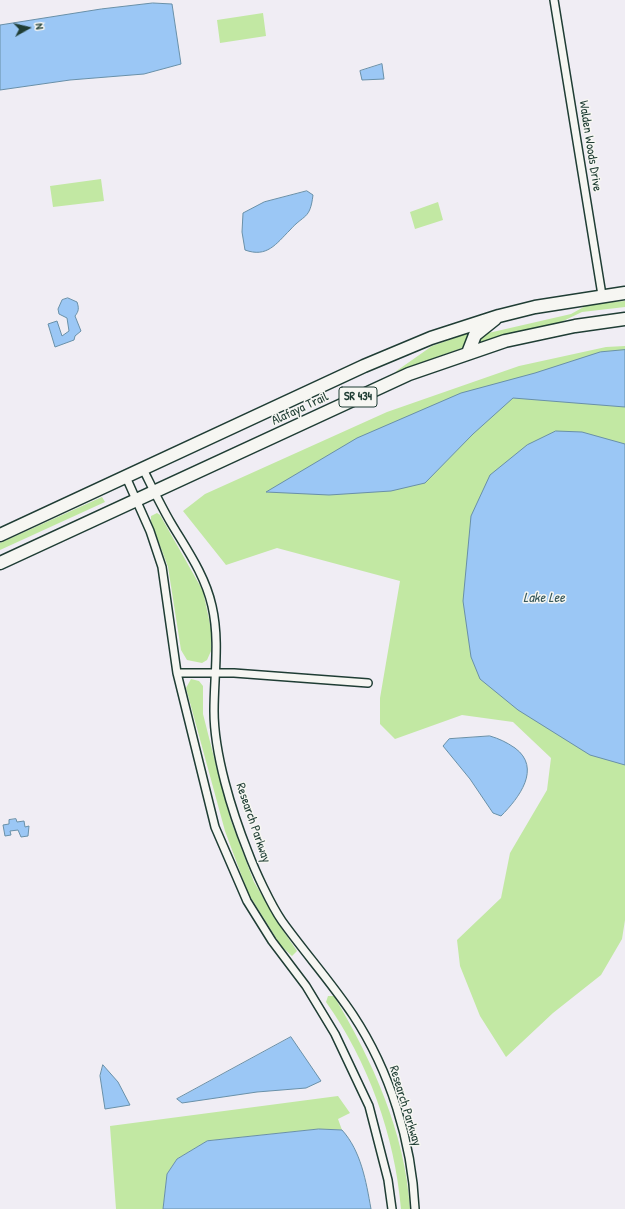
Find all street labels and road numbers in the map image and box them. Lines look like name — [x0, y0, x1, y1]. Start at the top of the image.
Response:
street label: Walden Woods Drive — [575, 99, 605, 193]
road number: SR 434 — [339, 387, 377, 407]
street label: Alafaya Trail — [269, 389, 331, 429]
street label: Research Parkway — [232, 781, 274, 865]
street label: Research Parkway — [385, 1064, 425, 1148]

